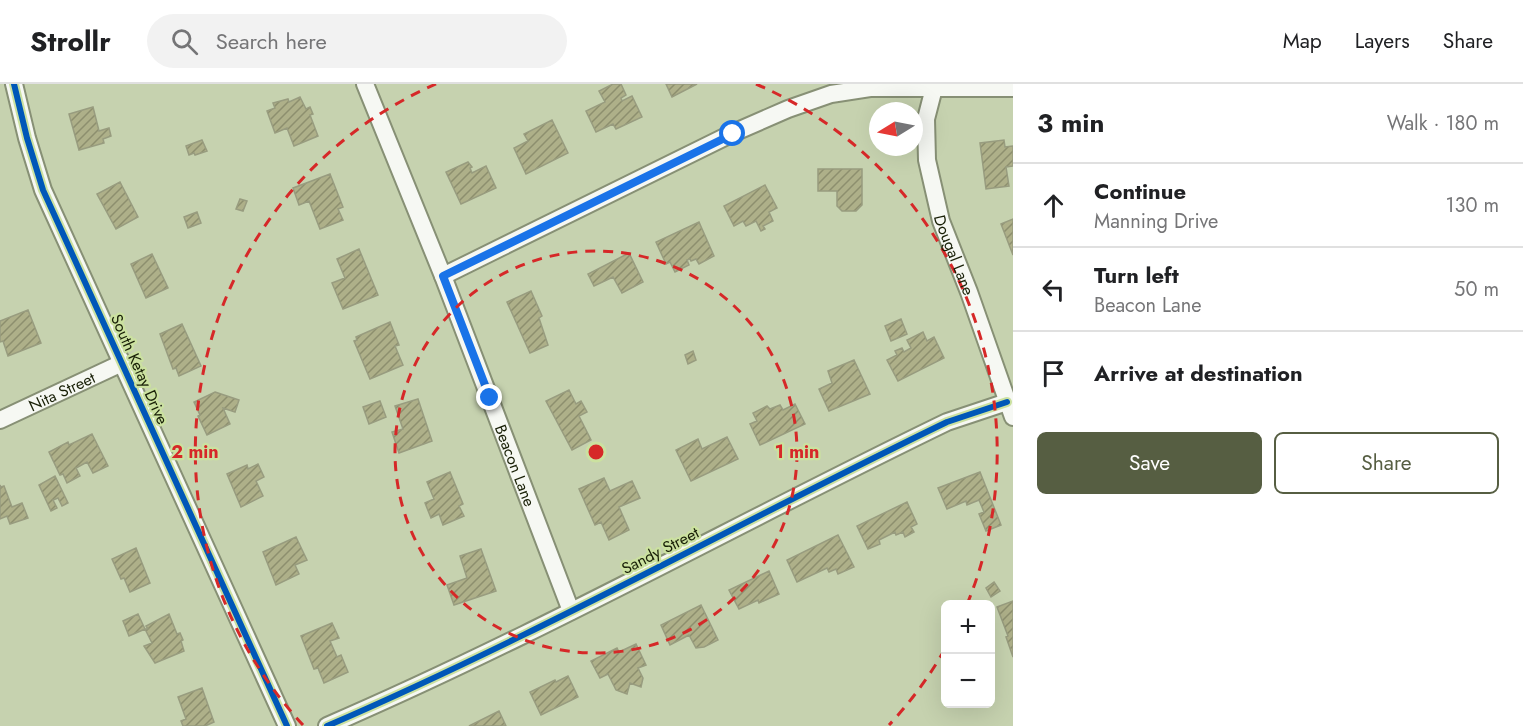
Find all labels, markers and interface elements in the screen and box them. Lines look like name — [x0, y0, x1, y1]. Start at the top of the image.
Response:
search box — [147, 14, 567, 68]
text: Strollr — [30, 21, 111, 62]
icon: search — [168, 25, 201, 58]
text: Search here — [216, 25, 327, 57]
text: Map — [1283, 26, 1322, 56]
text: Layers — [1355, 26, 1410, 56]
text: Share — [1443, 26, 1493, 56]
north arrow — [869, 102, 923, 156]
text: 3 min — [1037, 104, 1104, 142]
text: Walk · 180 m — [1387, 109, 1499, 138]
route start — [719, 120, 745, 146]
text: Continue — [1094, 175, 1186, 207]
icon: ahead — [1037, 189, 1070, 222]
text: 130 m — [1445, 191, 1499, 220]
text: Manning Drive — [1094, 207, 1218, 236]
street label: Dougal Lane — [928, 213, 980, 299]
text: Turn left — [1094, 259, 1179, 291]
icon: left — [1037, 273, 1070, 306]
text: 50 m — [1454, 275, 1499, 304]
text: Beacon Lane — [1094, 291, 1201, 320]
street label: South Ketay Drive — [105, 310, 174, 428]
icon: arrive — [1037, 357, 1070, 390]
text: Arrive at destination — [1094, 357, 1303, 389]
street label: Nita Street — [25, 366, 99, 417]
route end — [476, 384, 502, 410]
street label: Beacon Lane — [489, 421, 541, 510]
button: Save — [1037, 432, 1262, 494]
button: Share — [1274, 432, 1499, 494]
text: 2 min — [171, 439, 219, 465]
text: 1 min — [775, 439, 819, 465]
centre of rings — [586, 442, 606, 462]
street label: Sandy Street — [618, 521, 703, 580]
map controls — [941, 600, 995, 708]
button: + — [941, 600, 995, 654]
button: − — [941, 654, 995, 708]

